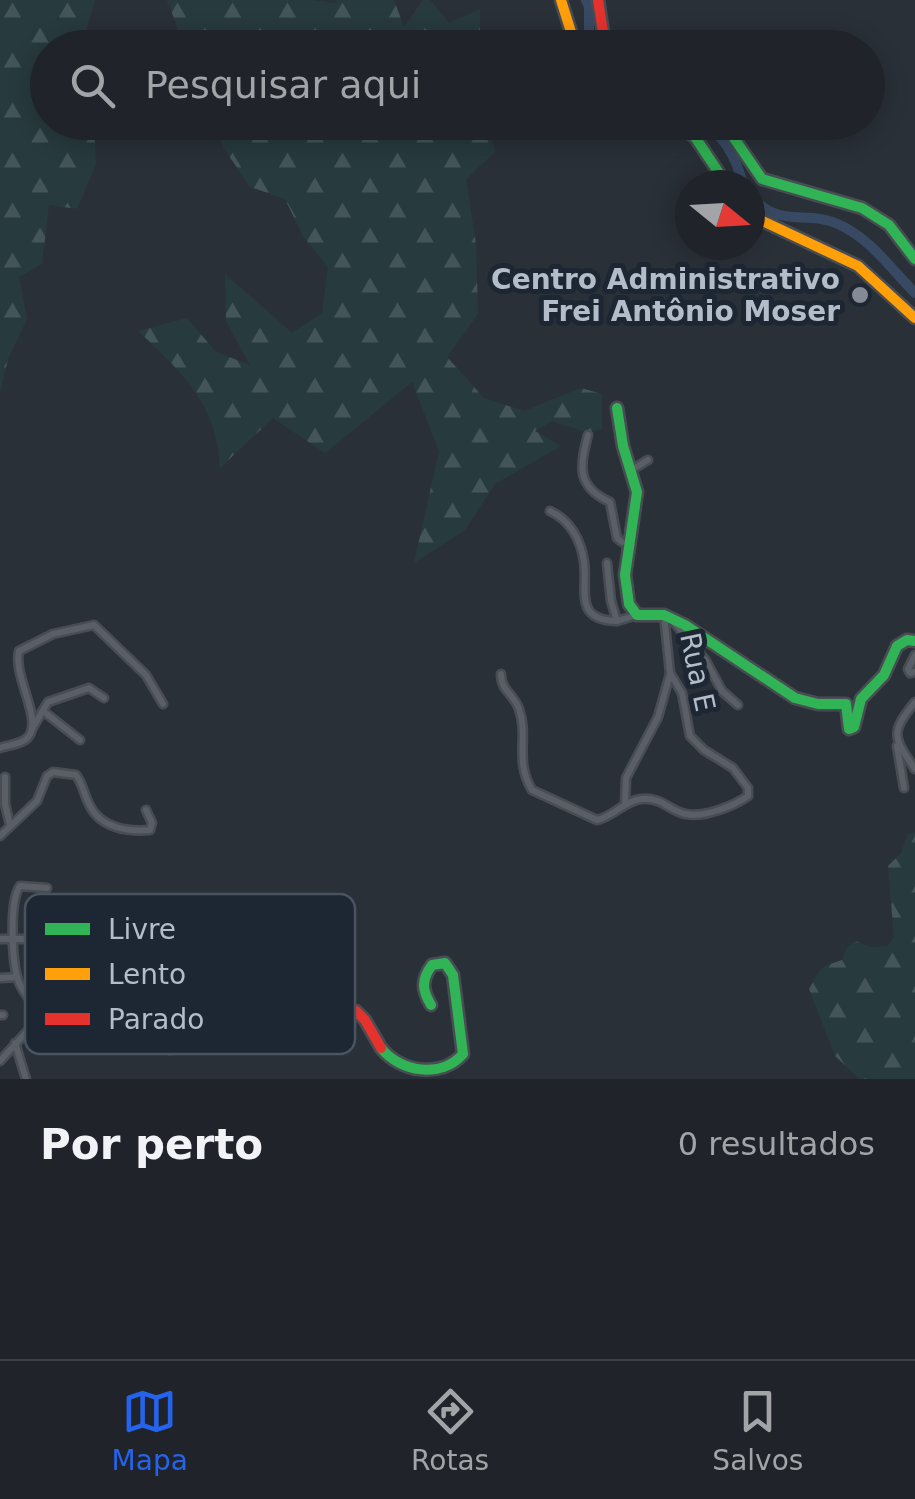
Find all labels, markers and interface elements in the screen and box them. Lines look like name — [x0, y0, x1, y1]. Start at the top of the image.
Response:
search box — [30, 30, 885, 140]
icon: search — [65, 58, 120, 113]
text: Pesquisar aqui — [145, 63, 421, 107]
north arrow — [675, 170, 765, 260]
place label: Centro Administrativo Frei Antônio Moser — [491, 263, 840, 328]
marker: Centro Administrativo Frei Antônio Moser — [849, 284, 871, 306]
street label: Rua E — [673, 630, 722, 715]
legend — [25, 894, 355, 1054]
text: Livre — [108, 913, 176, 946]
text: Lento — [108, 958, 186, 991]
text: Parado — [108, 1003, 204, 1036]
text: Por perto — [40, 1120, 263, 1169]
text: 0 resultados — [678, 1125, 875, 1163]
tab: Mapa — [112, 1384, 188, 1477]
tab: Rotas — [411, 1384, 489, 1477]
tab: Salvos — [712, 1384, 803, 1477]

